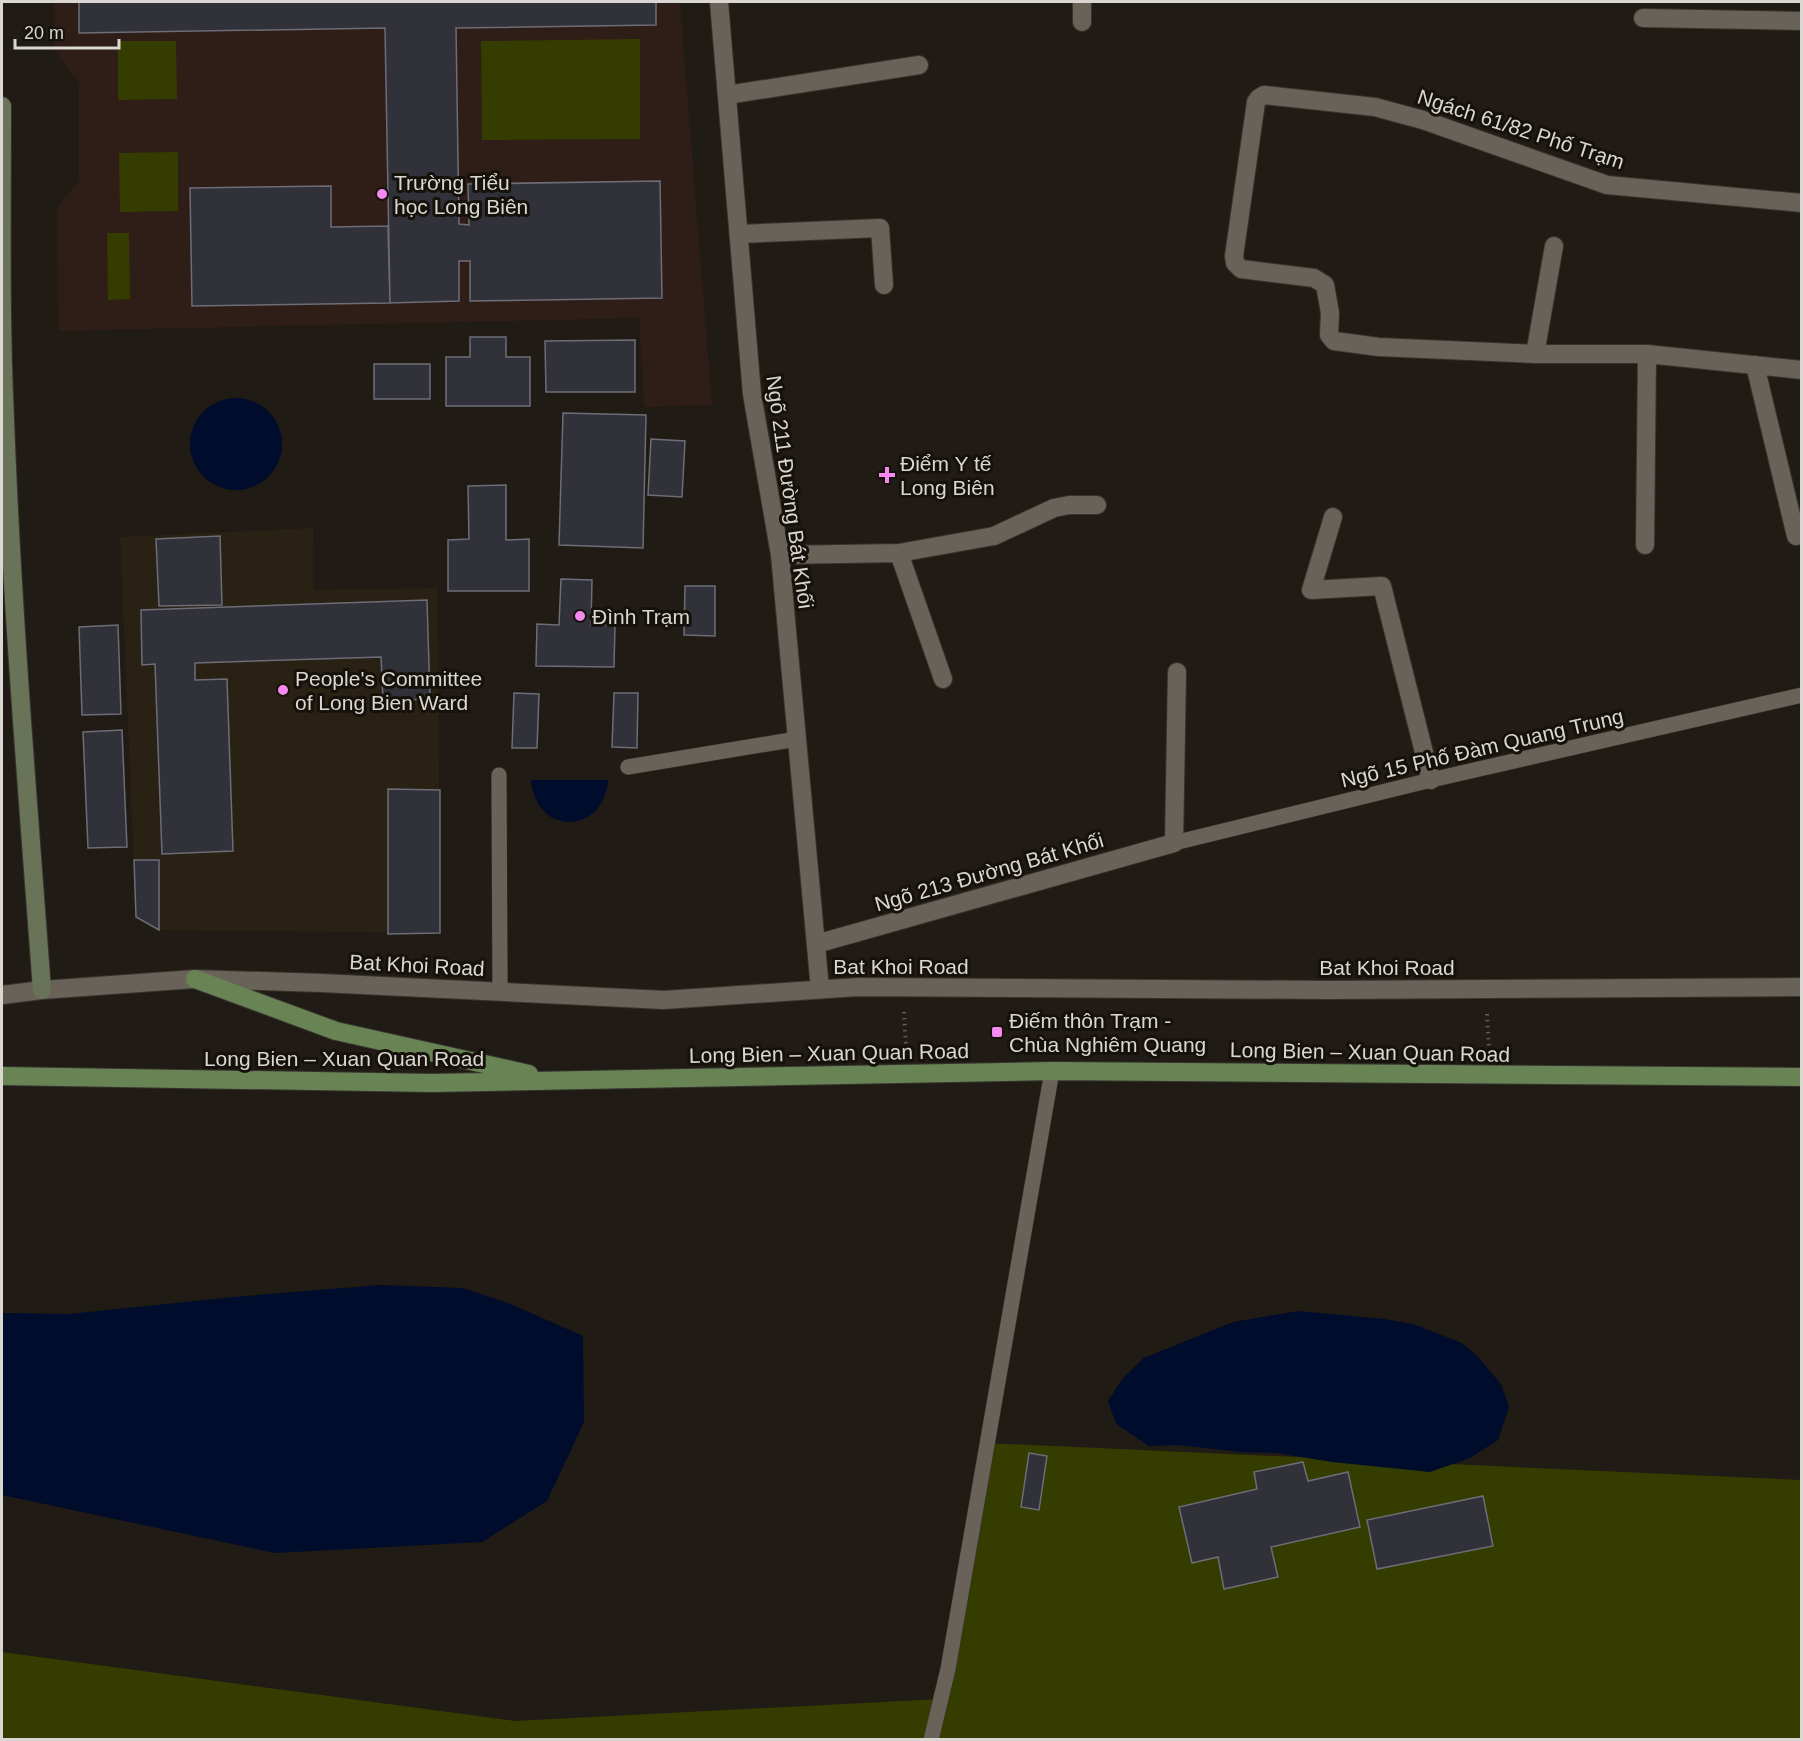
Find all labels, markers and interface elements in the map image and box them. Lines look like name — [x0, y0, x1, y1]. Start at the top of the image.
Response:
scale bar — [15, 12, 118, 50]
text: 20 m — [24, 23, 64, 43]
street label: Ngách 61/82 Phố Trạm — [1415, 85, 1627, 173]
place label: Trường Tiểu học Long Biên — [394, 171, 528, 218]
marker: Trường Tiểu học Long Biên — [375, 187, 389, 201]
street label: Ngõ 211 Đường Bát Khối — [762, 374, 818, 610]
place label: Điểm Y tế Long Biên — [900, 452, 995, 499]
marker: Điểm Y tế Long Biên — [878, 466, 896, 484]
place label: Đình Trạm — [592, 605, 690, 628]
marker: Đình Trạm — [573, 609, 587, 623]
place label: People's Committee of Long Bien Ward — [295, 667, 482, 714]
marker: People's Committee of Long Bien Ward — [276, 683, 290, 697]
street label: Ngõ 15 Phố Đàm Quang Trung — [1338, 704, 1626, 792]
street label: Ngõ 213 Đường Bát Khối — [872, 828, 1106, 916]
street label: Bat Khoi Road — [349, 950, 485, 980]
street label: Bat Khoi Road — [833, 955, 969, 978]
street label: Bat Khoi Road — [1319, 956, 1455, 979]
place label: Điếm thôn Trạm - Chùa Nghiêm Quang — [1009, 1009, 1206, 1056]
marker: Điếm thôn Trạm - Chùa Nghiêm Quang — [990, 1025, 1004, 1039]
street label: Long Bien – Xuan Quan Road — [1230, 1038, 1510, 1066]
street label: Long Bien – Xuan Quan Road — [689, 1039, 969, 1067]
street label: Long Bien – Xuan Quan Road — [204, 1047, 484, 1070]

